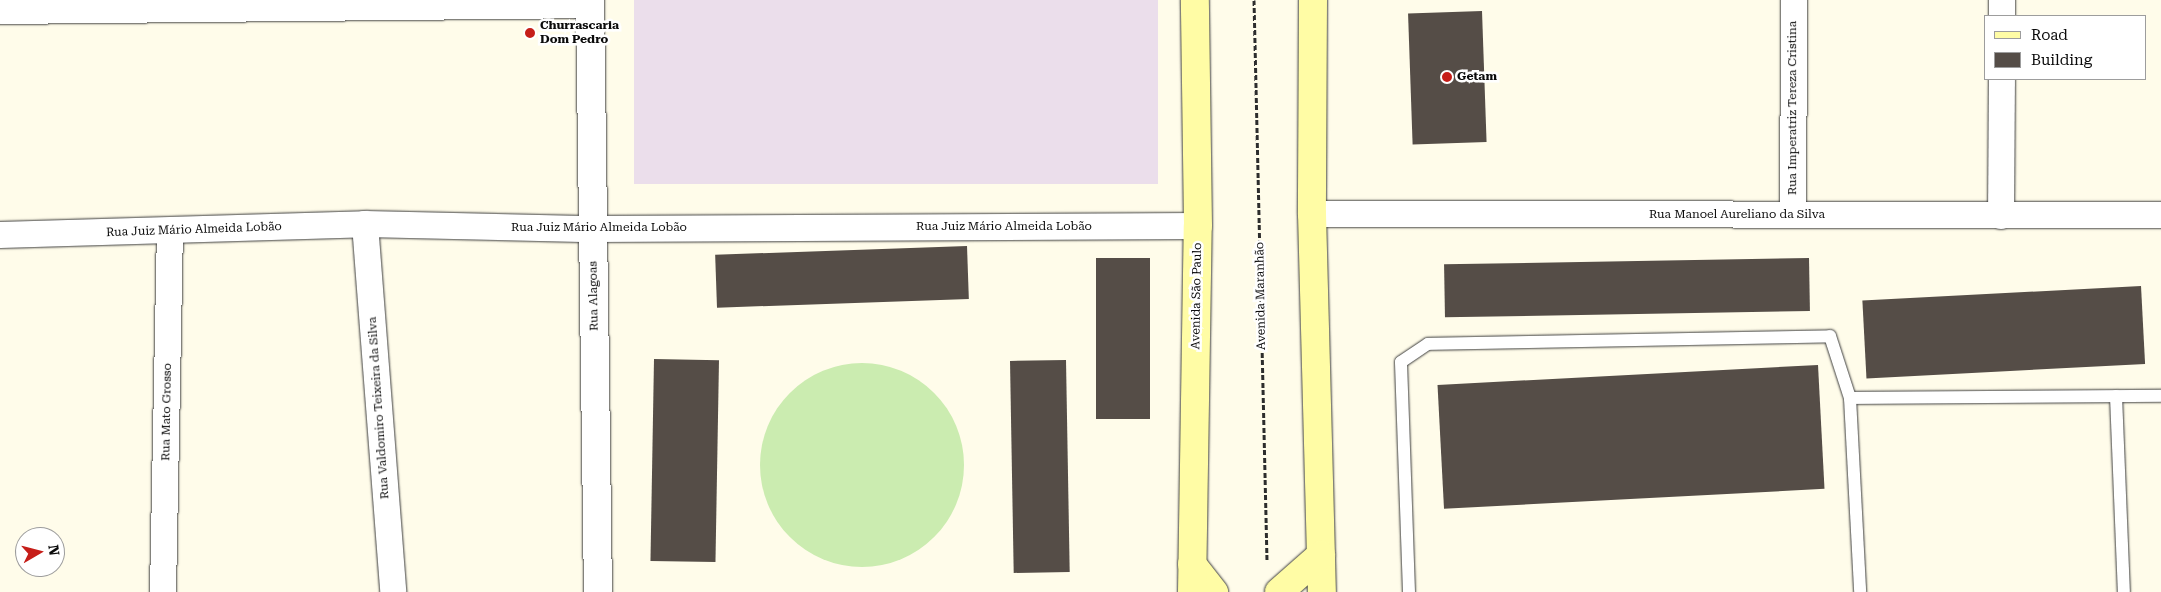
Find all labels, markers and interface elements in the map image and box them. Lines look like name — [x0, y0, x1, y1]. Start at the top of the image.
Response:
legend — [1984, 15, 2146, 80]
place label: Churrascaria Dom Pedro — [540, 19, 619, 47]
street label: Rua Imperatriz Tereza Cristina — [1786, 21, 1800, 195]
text: Road — [2031, 26, 2068, 44]
marker: Churrascaria Dom Pedro — [524, 27, 536, 39]
text: Building — [2031, 51, 2092, 69]
place label: Getam — [1457, 70, 1497, 84]
marker: Getam — [1441, 71, 1453, 83]
street label: Rua Manoel Aureliano da Silva — [1649, 208, 1825, 222]
street label: Rua Juiz Mário Almeida Lobão — [106, 220, 282, 240]
street label: Rua Juiz Mário Almeida Lobão — [916, 220, 1092, 234]
street label: Rua Juiz Mário Almeida Lobão — [511, 221, 687, 235]
street label: Avenida São Paulo — [1189, 242, 1205, 350]
street label: Avenida Maranhão — [1253, 242, 1269, 350]
street label: Rua Alagoas — [586, 261, 602, 331]
street label: Rua Valdomiro Teixeira da Silva — [365, 316, 393, 500]
street label: Rua Mato Grosso — [159, 363, 175, 461]
north arrow — [15, 527, 65, 577]
text: N — [45, 544, 63, 557]

